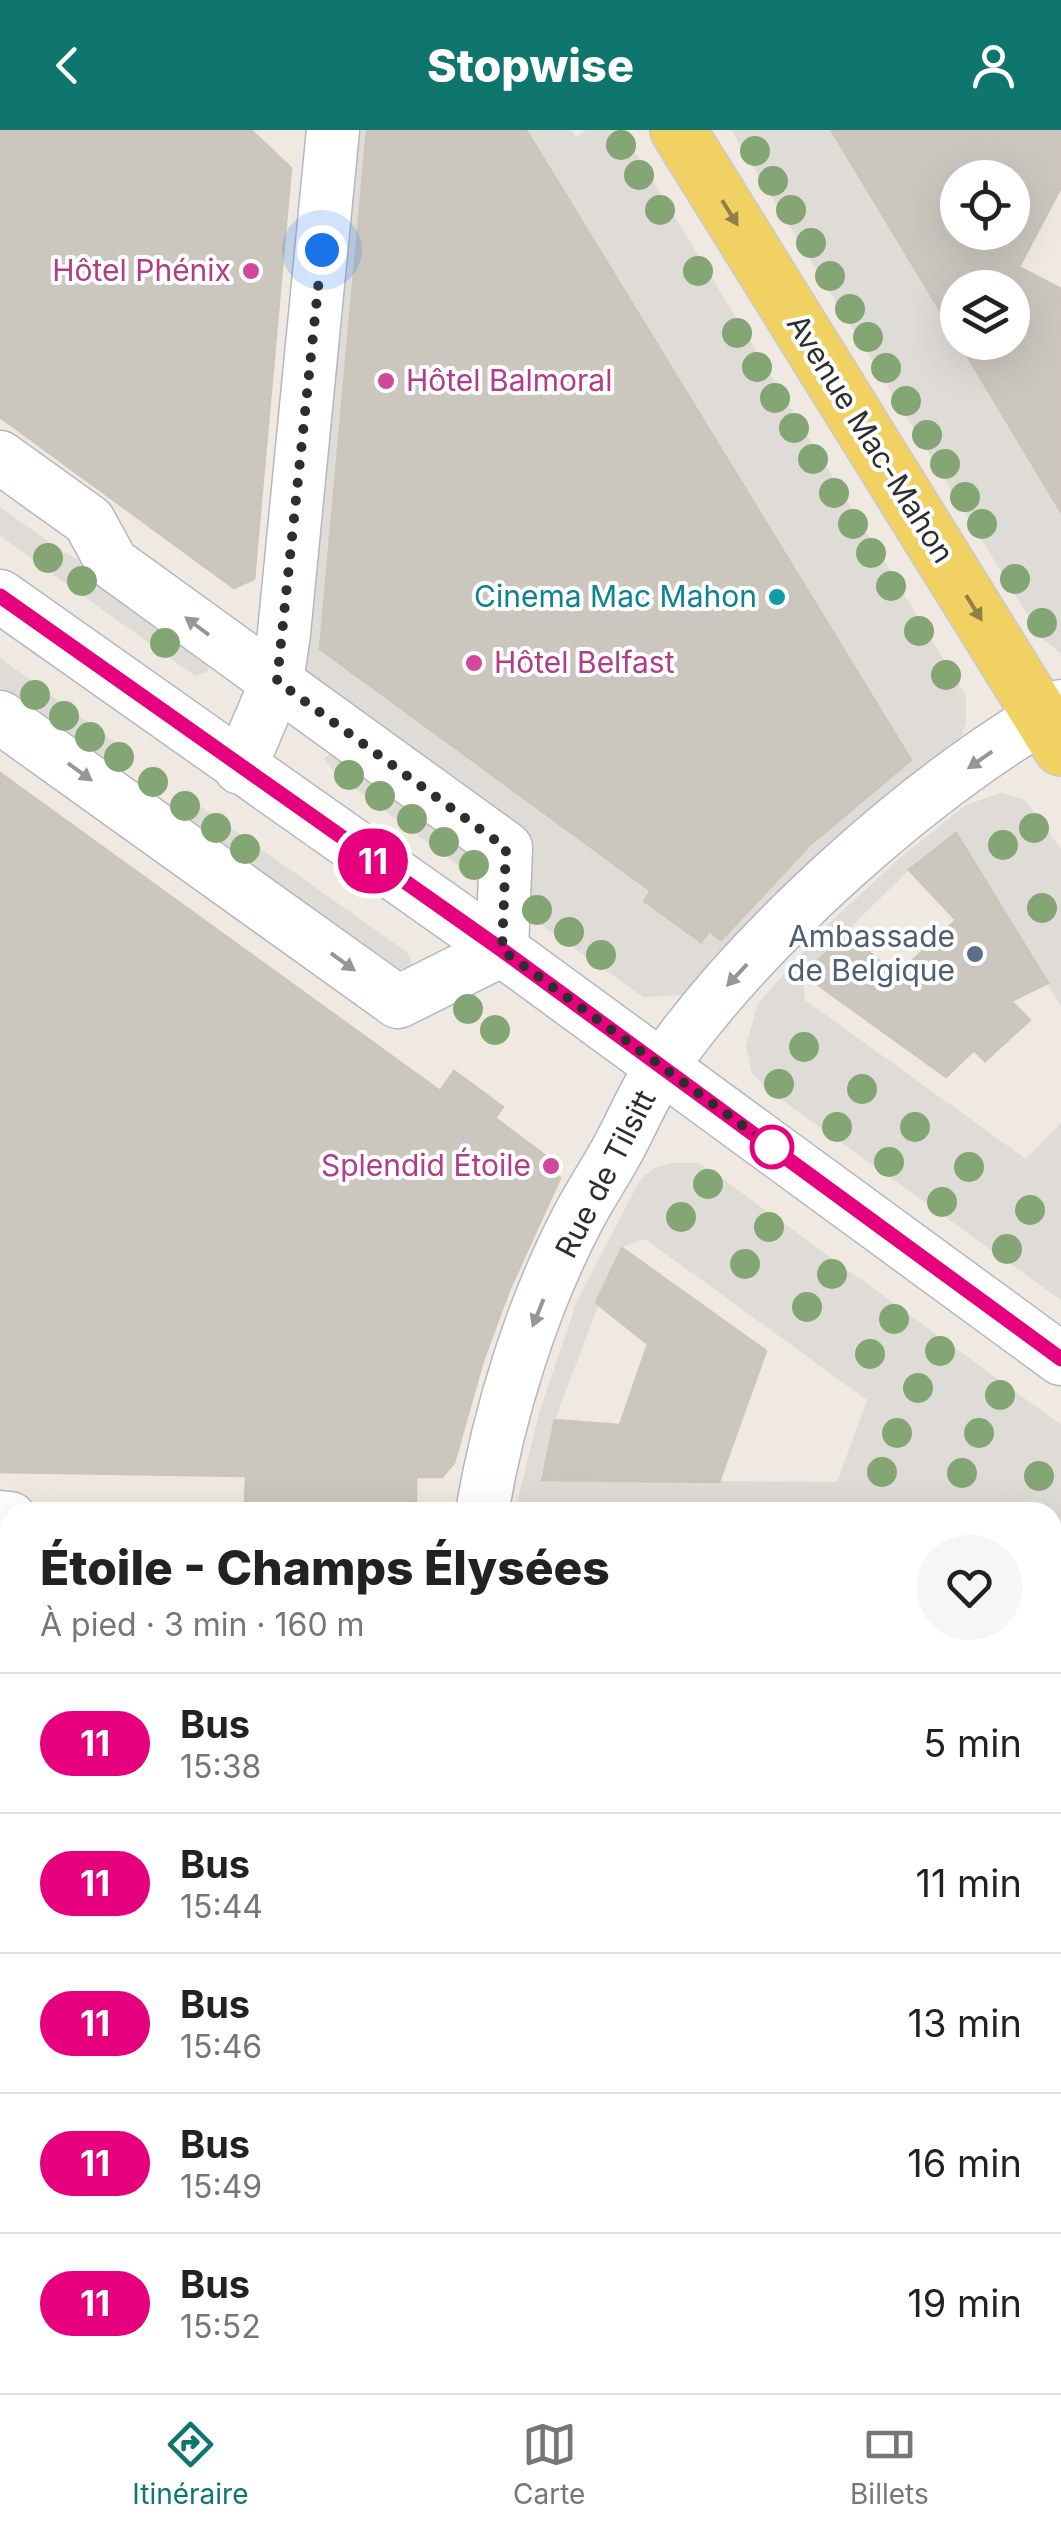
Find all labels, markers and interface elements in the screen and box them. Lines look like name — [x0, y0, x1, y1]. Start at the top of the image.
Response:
icon: back — [40, 38, 95, 93]
text: Stopwise — [427, 38, 634, 93]
icon: person — [966, 38, 1021, 93]
map controls — [940, 160, 1030, 360]
button: locate — [940, 160, 1030, 250]
one-way arrow — [721, 199, 738, 227]
your location — [297, 225, 347, 275]
place label: Hôtel Phénix — [52, 252, 231, 288]
marker: Hôtel Phénix — [240, 260, 262, 282]
button: layers — [940, 270, 1030, 360]
street label: Avenue Mac-Mahon — [780, 308, 962, 569]
place label: Hôtel Balmoral — [406, 362, 612, 398]
marker: Hôtel Balmoral — [375, 370, 397, 392]
place label: Cinema Mac Mahon — [474, 578, 757, 614]
marker: Cinema Mac Mahon — [766, 586, 788, 608]
one-way arrow — [965, 594, 983, 622]
one-way arrow — [184, 616, 210, 636]
place label: Hôtel Belfast — [494, 644, 675, 680]
marker: Hôtel Belfast — [463, 652, 485, 674]
one-way arrow — [966, 750, 993, 769]
one-way arrow — [67, 762, 93, 781]
line badge: 11 — [328, 828, 418, 894]
text: 11 — [358, 840, 388, 882]
place label: Ambassade de Belgique — [787, 918, 955, 988]
marker: Ambassade de Belgique — [964, 943, 986, 965]
one-way arrow — [330, 952, 356, 972]
one-way arrow — [726, 963, 749, 987]
street label: Rue de Tilsitt — [547, 1084, 663, 1263]
unlabelled marker — [751, 1126, 793, 1168]
place label: Splendid Étoile — [321, 1147, 531, 1183]
marker: Splendid Étoile — [540, 1155, 562, 1177]
one-way arrow — [530, 1299, 546, 1329]
button: heart — [917, 1535, 1022, 1640]
text: Étoile - Champs Élysées — [40, 1538, 610, 1597]
text: À pied · 3 min · 160 m — [40, 1605, 365, 1644]
text: Bus — [180, 1701, 250, 1747]
text: 5 min — [923, 1720, 1022, 1766]
text: 11 — [80, 1722, 110, 1764]
text: 15:38 — [180, 1747, 261, 1786]
text: Bus — [180, 1841, 250, 1887]
text: 11 min — [915, 1860, 1022, 1906]
text: 11 — [80, 1862, 110, 1904]
text: 15:44 — [180, 1887, 263, 1926]
text: Bus — [180, 1981, 250, 2027]
text: 13 min — [907, 2000, 1022, 2046]
text: 11 — [80, 2002, 110, 2044]
text: 15:46 — [180, 2027, 262, 2066]
text: Bus — [180, 2121, 250, 2167]
text: 16 min — [907, 2140, 1022, 2186]
text: 11 — [80, 2142, 110, 2184]
text: 15:49 — [180, 2167, 262, 2206]
text: Bus — [180, 2261, 250, 2307]
text: 19 min — [907, 2280, 1022, 2326]
text: 11 — [80, 2282, 110, 2324]
text: 15:52 — [180, 2307, 261, 2346]
tab: Itinéraire — [132, 2417, 248, 2511]
tab: Carte — [513, 2417, 585, 2511]
tab: Billets — [850, 2417, 929, 2511]

